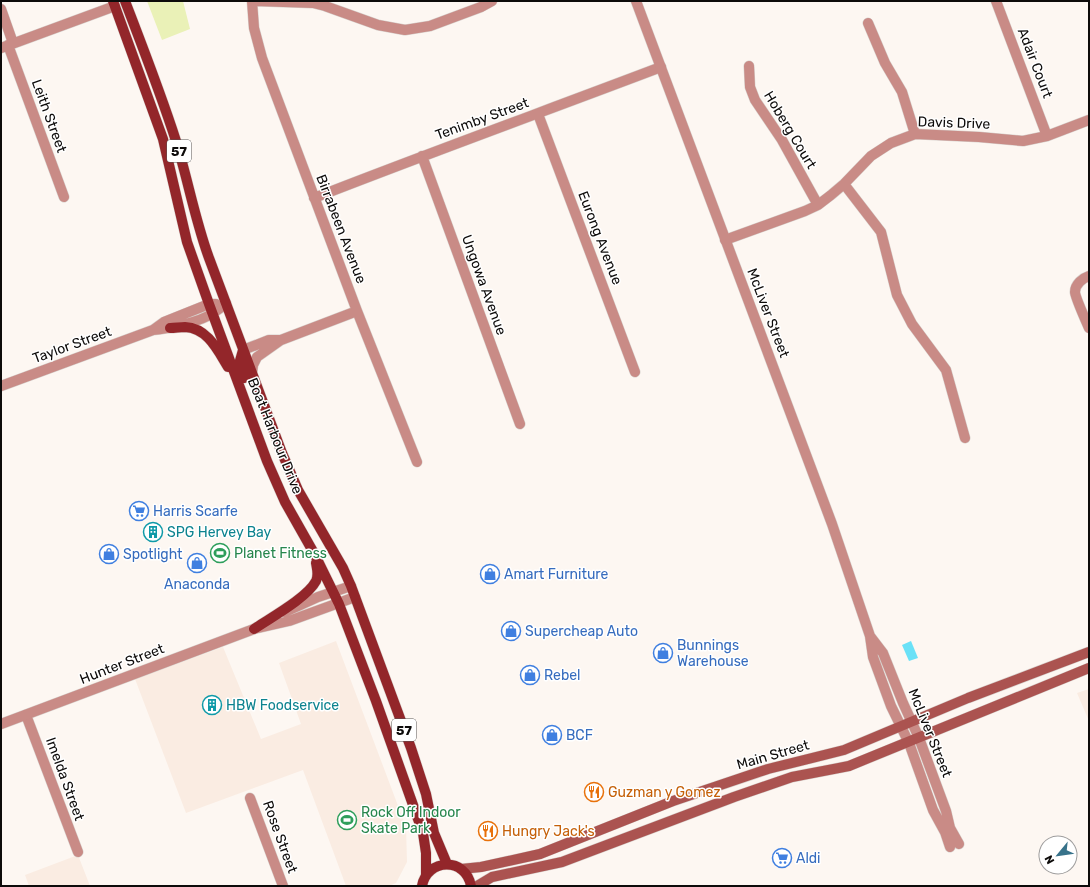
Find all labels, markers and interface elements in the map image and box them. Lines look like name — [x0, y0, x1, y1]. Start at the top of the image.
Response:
street label: Adair Court — [1014, 26, 1056, 101]
street label: Leith Street — [28, 77, 70, 156]
street label: Hoberg Court — [760, 88, 820, 172]
street label: Tenimby Street — [433, 94, 532, 144]
street label: Davis Drive — [917, 113, 991, 133]
road number: 57 — [167, 140, 191, 162]
street label: Birrabeen Avenue — [312, 172, 370, 286]
street label: Eurong Avenue — [574, 189, 626, 287]
street label: Ungowa Avenue — [458, 233, 510, 338]
street label: McLiver Street — [743, 266, 793, 361]
street label: Taylor Street — [30, 323, 114, 367]
street label: Boat Harbour Drive — [244, 375, 306, 497]
supermarket icon: Harris Scarfe — [128, 500, 150, 522]
place label: Harris Scarfe — [153, 503, 238, 520]
building icon: SPG Hervey Bay — [142, 521, 164, 543]
place label: SPG Hervey Bay — [167, 524, 272, 541]
sports icon: Planet Fitness — [209, 542, 231, 564]
shop icon: Spotlight — [98, 543, 120, 565]
place label: Planet Fitness — [234, 545, 327, 562]
place label: Spotlight — [123, 546, 183, 563]
shop icon: Anaconda — [186, 552, 208, 574]
shop icon: Amart Furniture — [479, 563, 501, 585]
place label: Amart Furniture — [504, 566, 609, 583]
place label: Anaconda — [164, 576, 230, 593]
shop icon: Supercheap Auto — [500, 620, 522, 642]
place label: Supercheap Auto — [525, 623, 638, 640]
place label: Bunnings Warehouse — [677, 637, 749, 670]
street label: Hunter Street — [77, 640, 167, 688]
shop icon: Bunnings Warehouse — [652, 642, 674, 664]
shop icon: Rebel — [519, 664, 541, 686]
place label: Rebel — [544, 667, 581, 684]
street label: McLiver Street — [904, 686, 956, 780]
building icon: HBW Foodservice — [201, 694, 223, 716]
place label: HBW Foodservice — [226, 697, 339, 714]
road number: 57 — [392, 719, 416, 741]
shop icon: BCF — [541, 724, 563, 746]
place label: BCF — [566, 727, 593, 744]
street label: Imelda Street — [42, 735, 88, 823]
street label: Main Street — [735, 736, 812, 773]
restaurant icon: Guzman y Gomez — [583, 781, 605, 803]
place label: Guzman y Gomez — [608, 784, 721, 801]
street label: Rose Street — [259, 798, 301, 876]
place label: Rock Off Indoor Skate Park — [361, 804, 461, 837]
sports icon: Rock Off Indoor Skate Park — [336, 809, 358, 831]
restaurant icon: Hungry Jack's — [477, 820, 499, 842]
place label: Hungry Jack's — [502, 823, 595, 840]
north arrow — [1038, 835, 1078, 875]
supermarket icon: Aldi — [771, 847, 793, 869]
place label: Aldi — [796, 850, 821, 867]
text: N — [1042, 853, 1057, 866]

